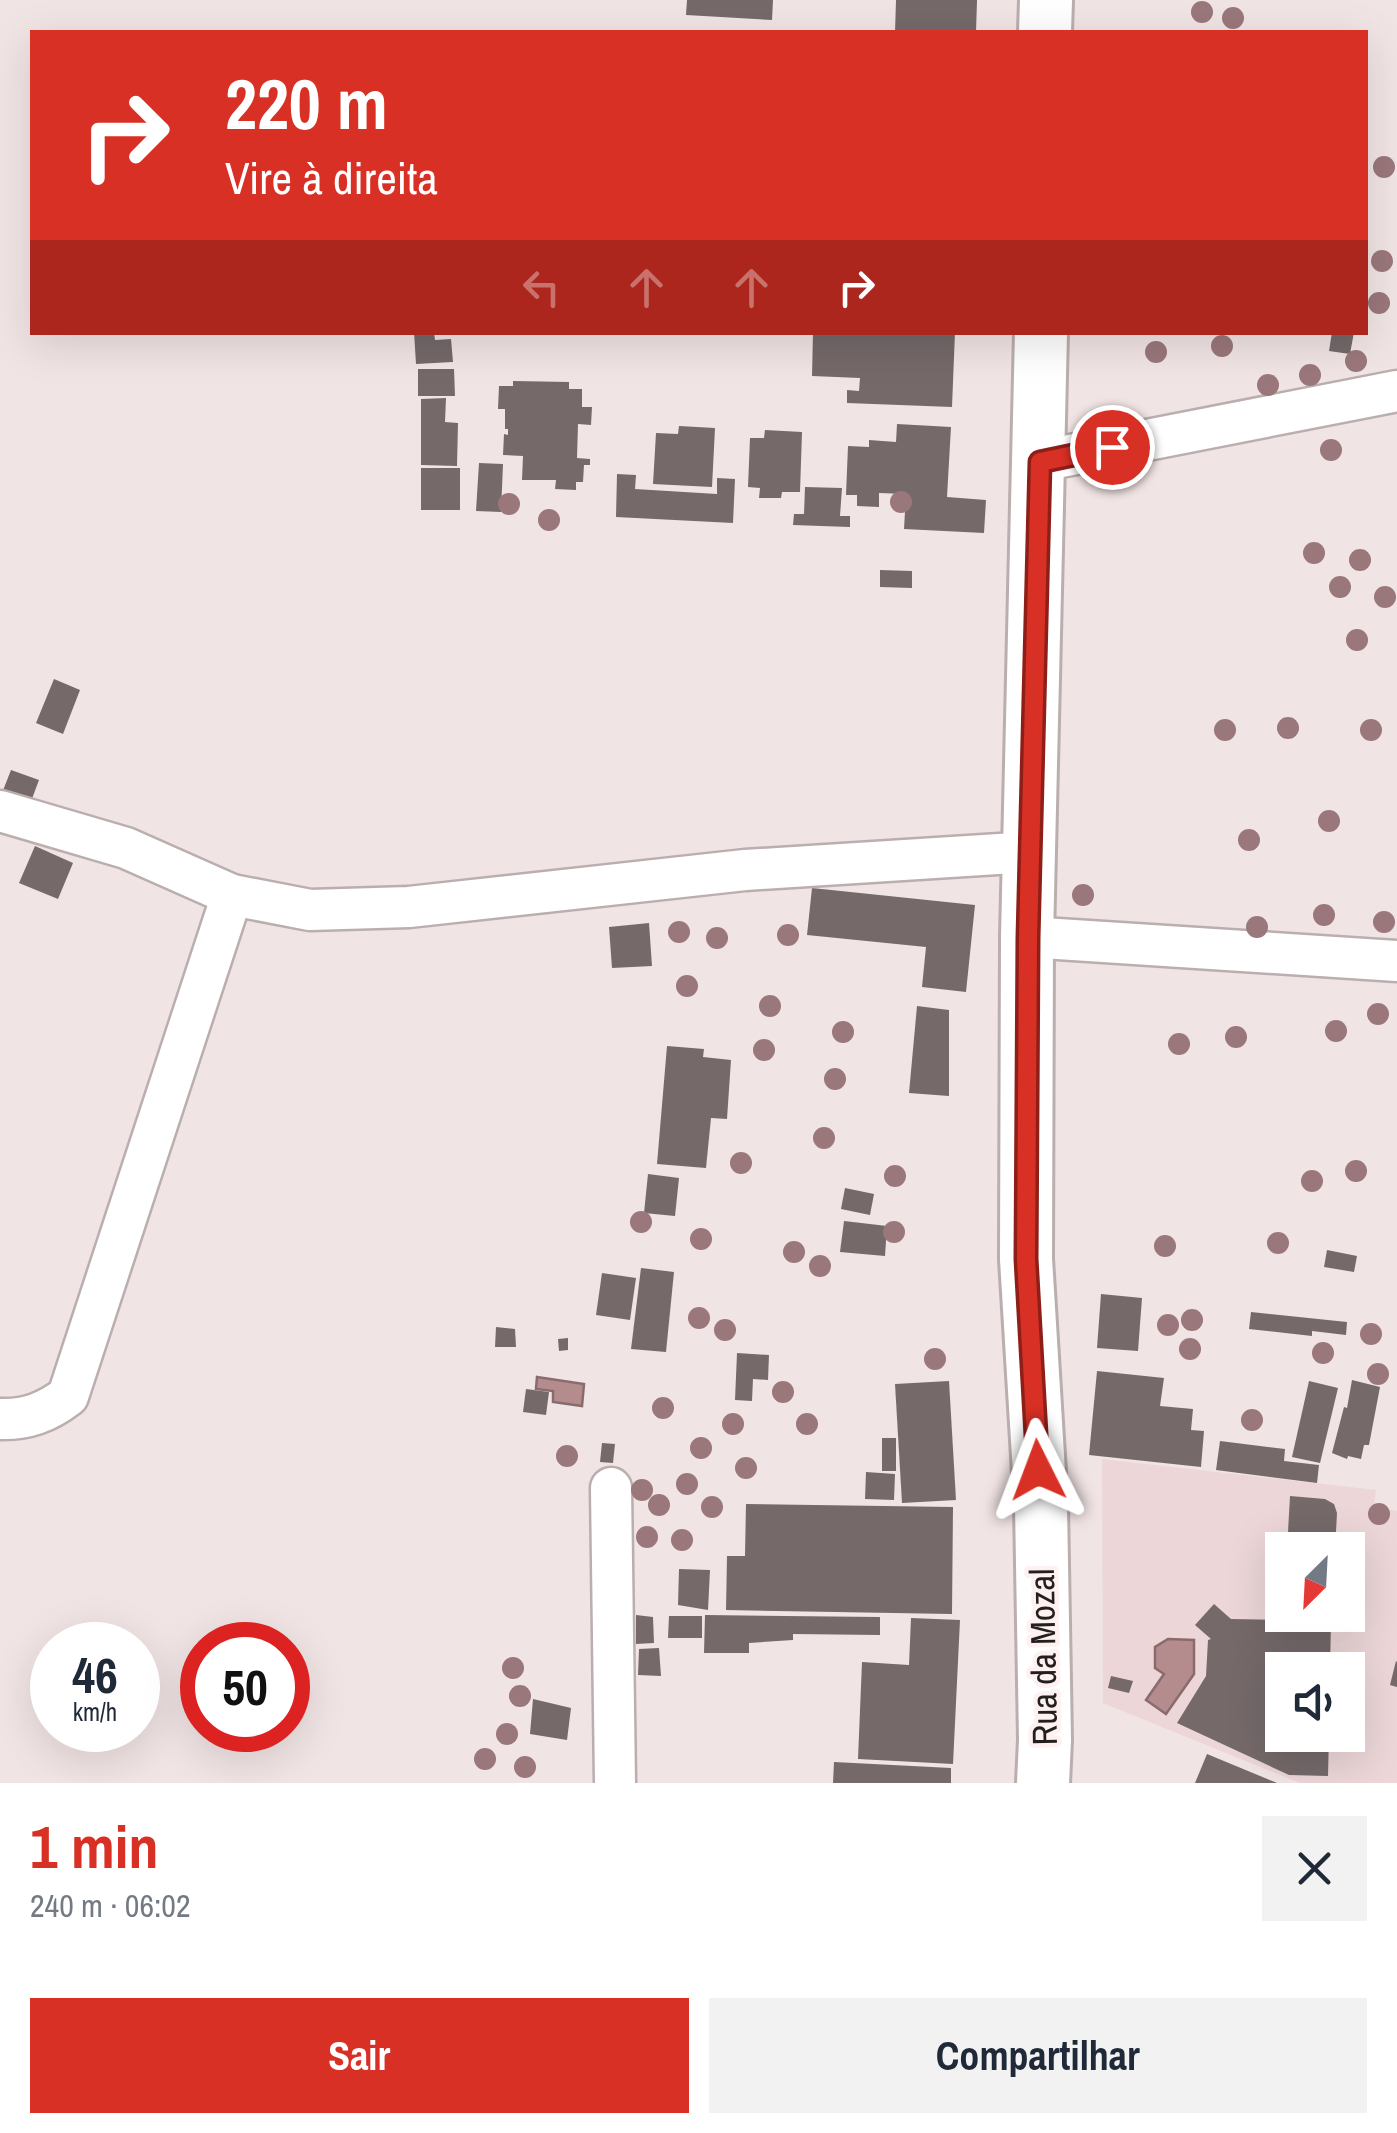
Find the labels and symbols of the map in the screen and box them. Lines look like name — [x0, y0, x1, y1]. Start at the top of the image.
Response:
pin — [1070, 405, 1155, 490]
position arrow — [986, 1418, 1090, 1522]
north arrow — [1265, 1532, 1365, 1632]
street label: Rua da Mozal — [1018, 1568, 1068, 1746]
speed limit sign: 50 — [180, 1622, 310, 1752]

